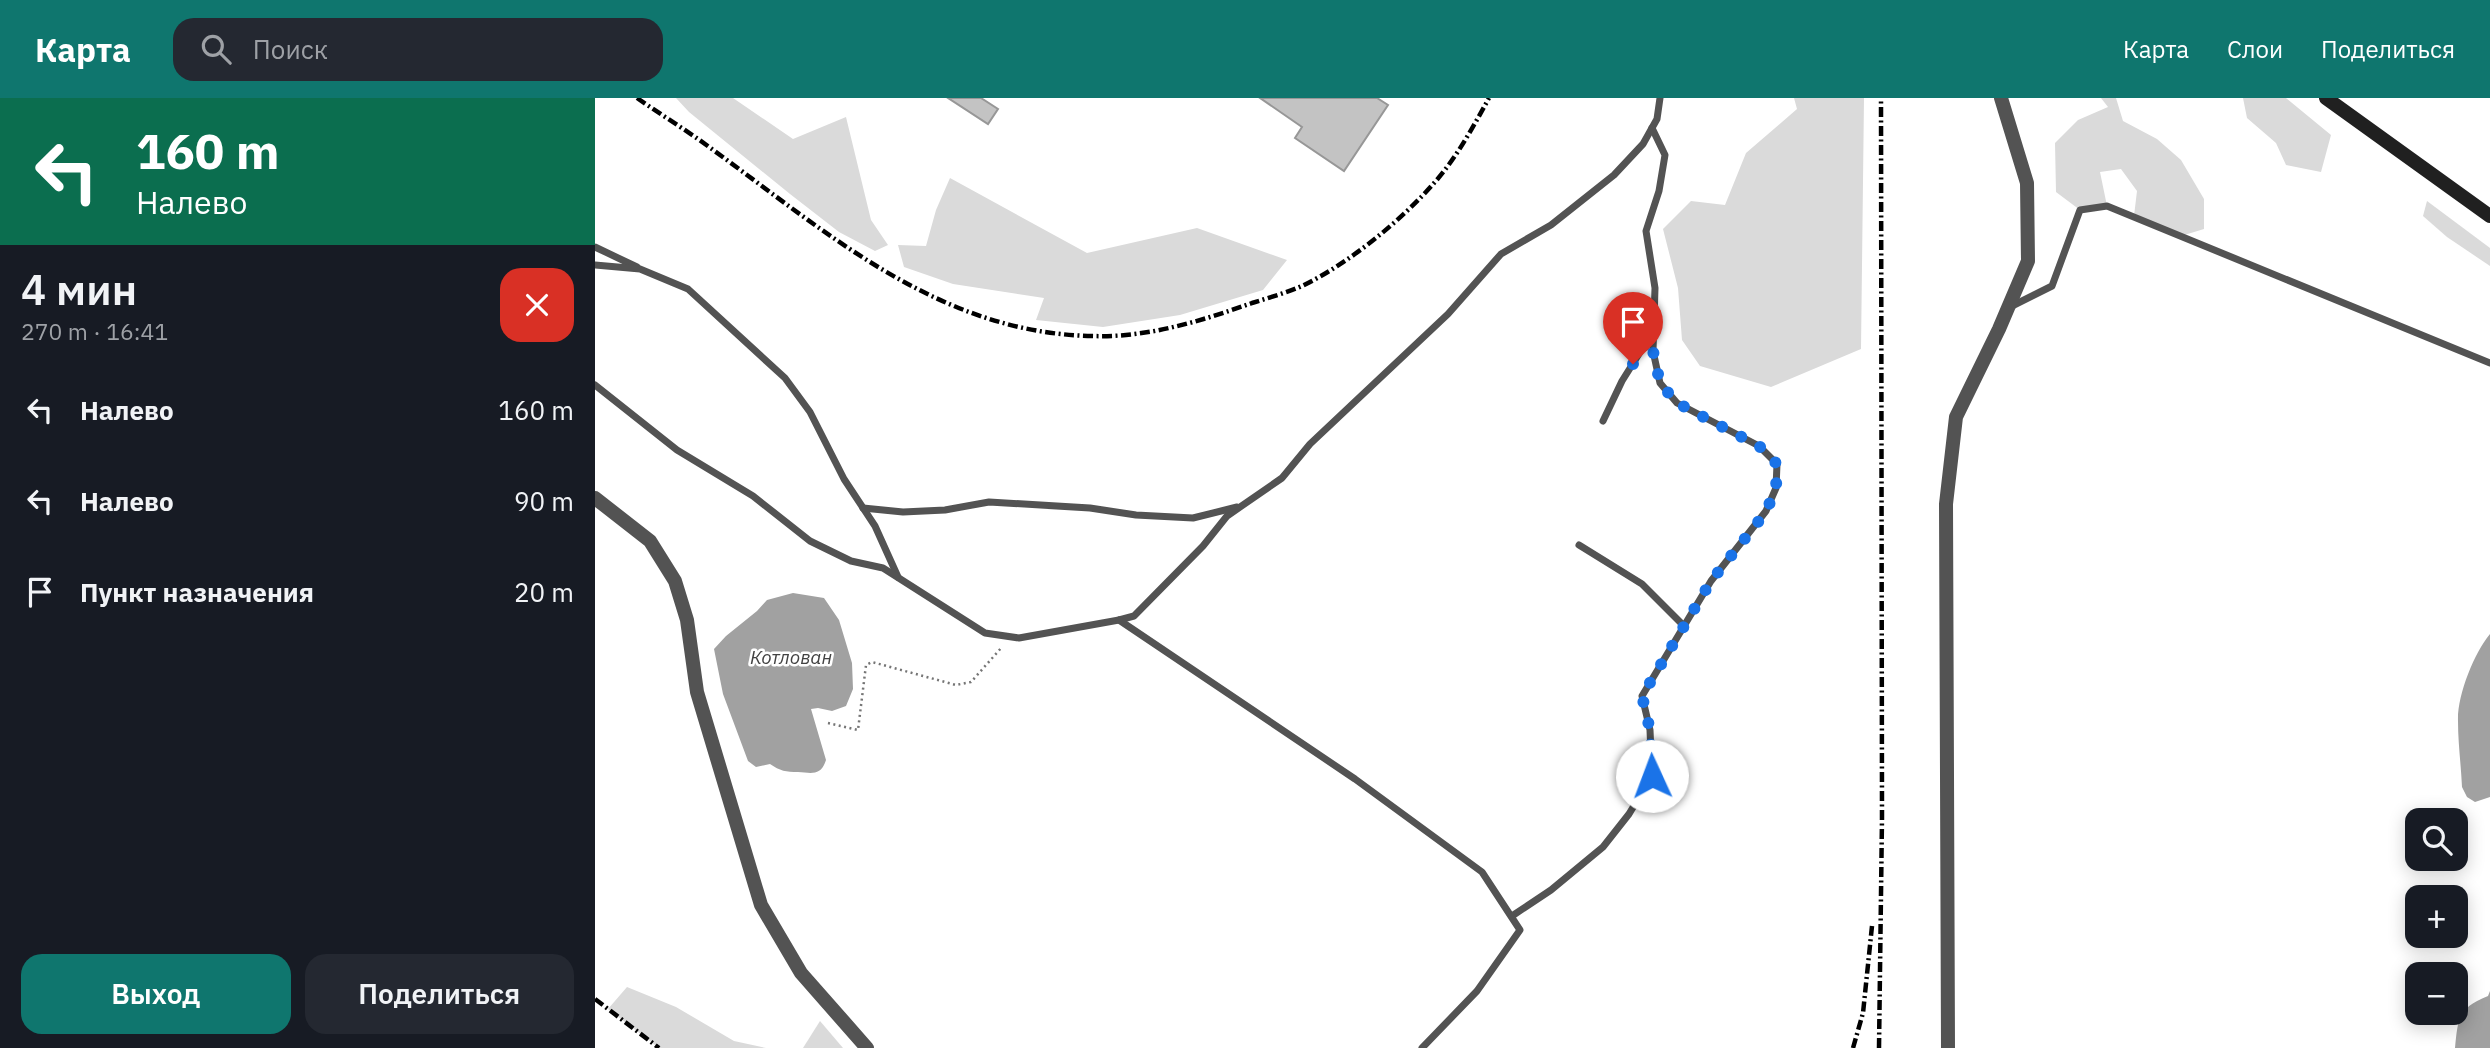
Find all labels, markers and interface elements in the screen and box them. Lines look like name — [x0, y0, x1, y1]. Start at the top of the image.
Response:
search box — [173, 18, 663, 81]
text: Карта — [35, 28, 131, 71]
icon: search — [197, 30, 235, 68]
text: Поиск — [253, 32, 328, 66]
text: Карта — [2123, 33, 2189, 65]
text: Слои — [2227, 33, 2283, 65]
text: Поделиться — [2321, 33, 2455, 65]
text: 160 m — [136, 119, 280, 182]
icon: left — [21, 126, 112, 217]
text: Налево — [136, 181, 247, 223]
text: 4 мин — [21, 262, 137, 317]
button: close — [500, 268, 574, 342]
pin — [1603, 292, 1663, 364]
icon: arrive — [1614, 303, 1652, 341]
text: 270 m · 16:41 — [21, 316, 168, 346]
icon: left — [21, 391, 59, 429]
text: Налево — [80, 393, 174, 427]
text: 160 m — [498, 393, 574, 427]
icon: left — [21, 482, 59, 520]
text: Налево — [80, 484, 174, 518]
text: 90 m — [514, 484, 574, 518]
icon: arrive — [21, 573, 59, 611]
text: Пункт назначения — [80, 575, 314, 609]
text: 20 m — [514, 575, 574, 609]
water label: Котлован — [750, 645, 832, 669]
position arrow — [1615, 739, 1689, 813]
map controls — [2405, 808, 2468, 1025]
button: search — [2405, 808, 2468, 871]
button: + — [2405, 885, 2468, 948]
button: Выход — [21, 954, 291, 1034]
button: Поделиться — [305, 954, 574, 1034]
button: − — [2405, 962, 2468, 1025]

